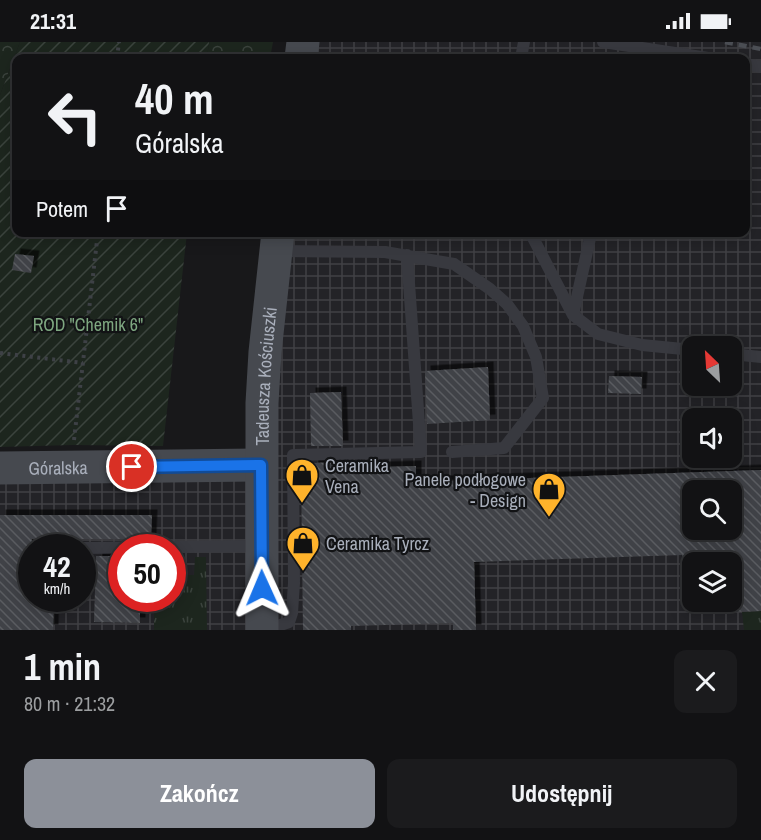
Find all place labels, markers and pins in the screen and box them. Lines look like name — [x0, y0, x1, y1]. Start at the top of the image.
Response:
pin — [106, 441, 157, 492]
place label: Ceramika Vena — [325, 453, 389, 499]
shop icon: Ceramika Vena — [284, 457, 320, 504]
place label: Panele podłogowe - Design — [405, 467, 526, 513]
shop icon: Panele podłogowe - Design — [531, 471, 567, 518]
shop icon: Ceramika Tyrcz — [285, 525, 321, 572]
place label: Ceramika Tyrcz — [326, 531, 429, 556]

